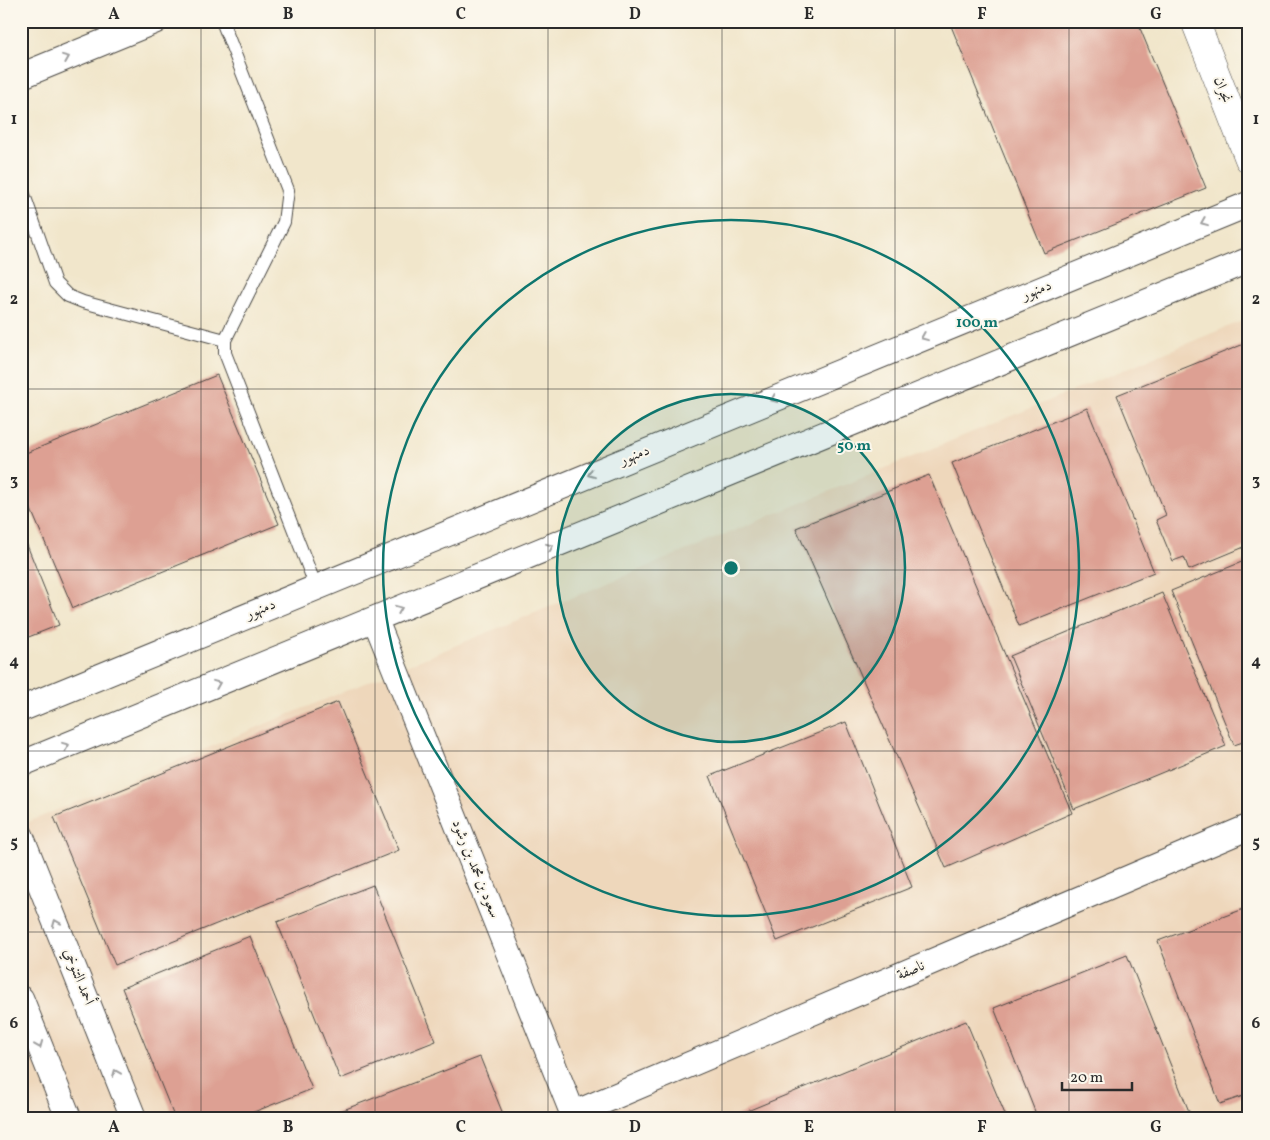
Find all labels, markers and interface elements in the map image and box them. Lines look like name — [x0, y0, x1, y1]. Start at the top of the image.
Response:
text: A — [108, 4, 120, 26]
text: B — [283, 4, 294, 26]
text: C — [456, 4, 466, 26]
text: D — [629, 4, 641, 26]
text: E — [804, 4, 814, 26]
text: F — [977, 4, 987, 26]
text: G — [1150, 4, 1162, 26]
one-way arrow — [61, 53, 70, 64]
street label: نجران — [1207, 74, 1237, 106]
text: 1 — [11, 109, 17, 131]
text: 1 — [1253, 109, 1259, 131]
one-way arrow — [1200, 216, 1209, 227]
street label: دمنهور — [1017, 276, 1055, 307]
text: 2 — [10, 289, 18, 311]
text: 2 — [1252, 289, 1260, 311]
text: 100 m — [956, 313, 999, 334]
one-way arrow — [920, 331, 929, 342]
one-way arrow — [770, 393, 779, 404]
text: 50 m — [837, 436, 871, 457]
street label: دمنهور — [615, 441, 653, 472]
one-way arrow — [587, 468, 596, 479]
text: 3 — [10, 470, 18, 492]
text: 3 — [1252, 470, 1260, 492]
one-way arrow — [545, 543, 554, 554]
centre of rings — [722, 559, 740, 577]
street label: دمنهور — [241, 595, 279, 626]
one-way arrow — [394, 605, 403, 615]
text: 4 — [9, 651, 19, 673]
text: 4 — [1251, 651, 1261, 673]
one-way arrow — [212, 680, 221, 690]
one-way arrow — [61, 741, 70, 752]
street label: سعود بن محمد بن رشود — [446, 816, 504, 922]
text: 5 — [10, 832, 18, 854]
text: 5 — [1252, 832, 1260, 854]
one-way arrow — [52, 919, 62, 927]
street label: أحمد التنوخي — [57, 945, 101, 1009]
street label: ناصفة — [894, 956, 928, 986]
text: 6 — [10, 1013, 19, 1035]
text: 6 — [1252, 1013, 1261, 1035]
one-way arrow — [33, 1040, 44, 1049]
scale bar — [1062, 1060, 1132, 1092]
text: 20 m — [1070, 1068, 1103, 1089]
one-way arrow — [112, 1070, 122, 1078]
text: A — [108, 1117, 120, 1139]
text: B — [283, 1117, 294, 1139]
text: C — [456, 1117, 466, 1139]
text: D — [629, 1117, 641, 1139]
text: E — [804, 1117, 814, 1139]
text: F — [977, 1117, 987, 1139]
text: G — [1150, 1117, 1162, 1139]

